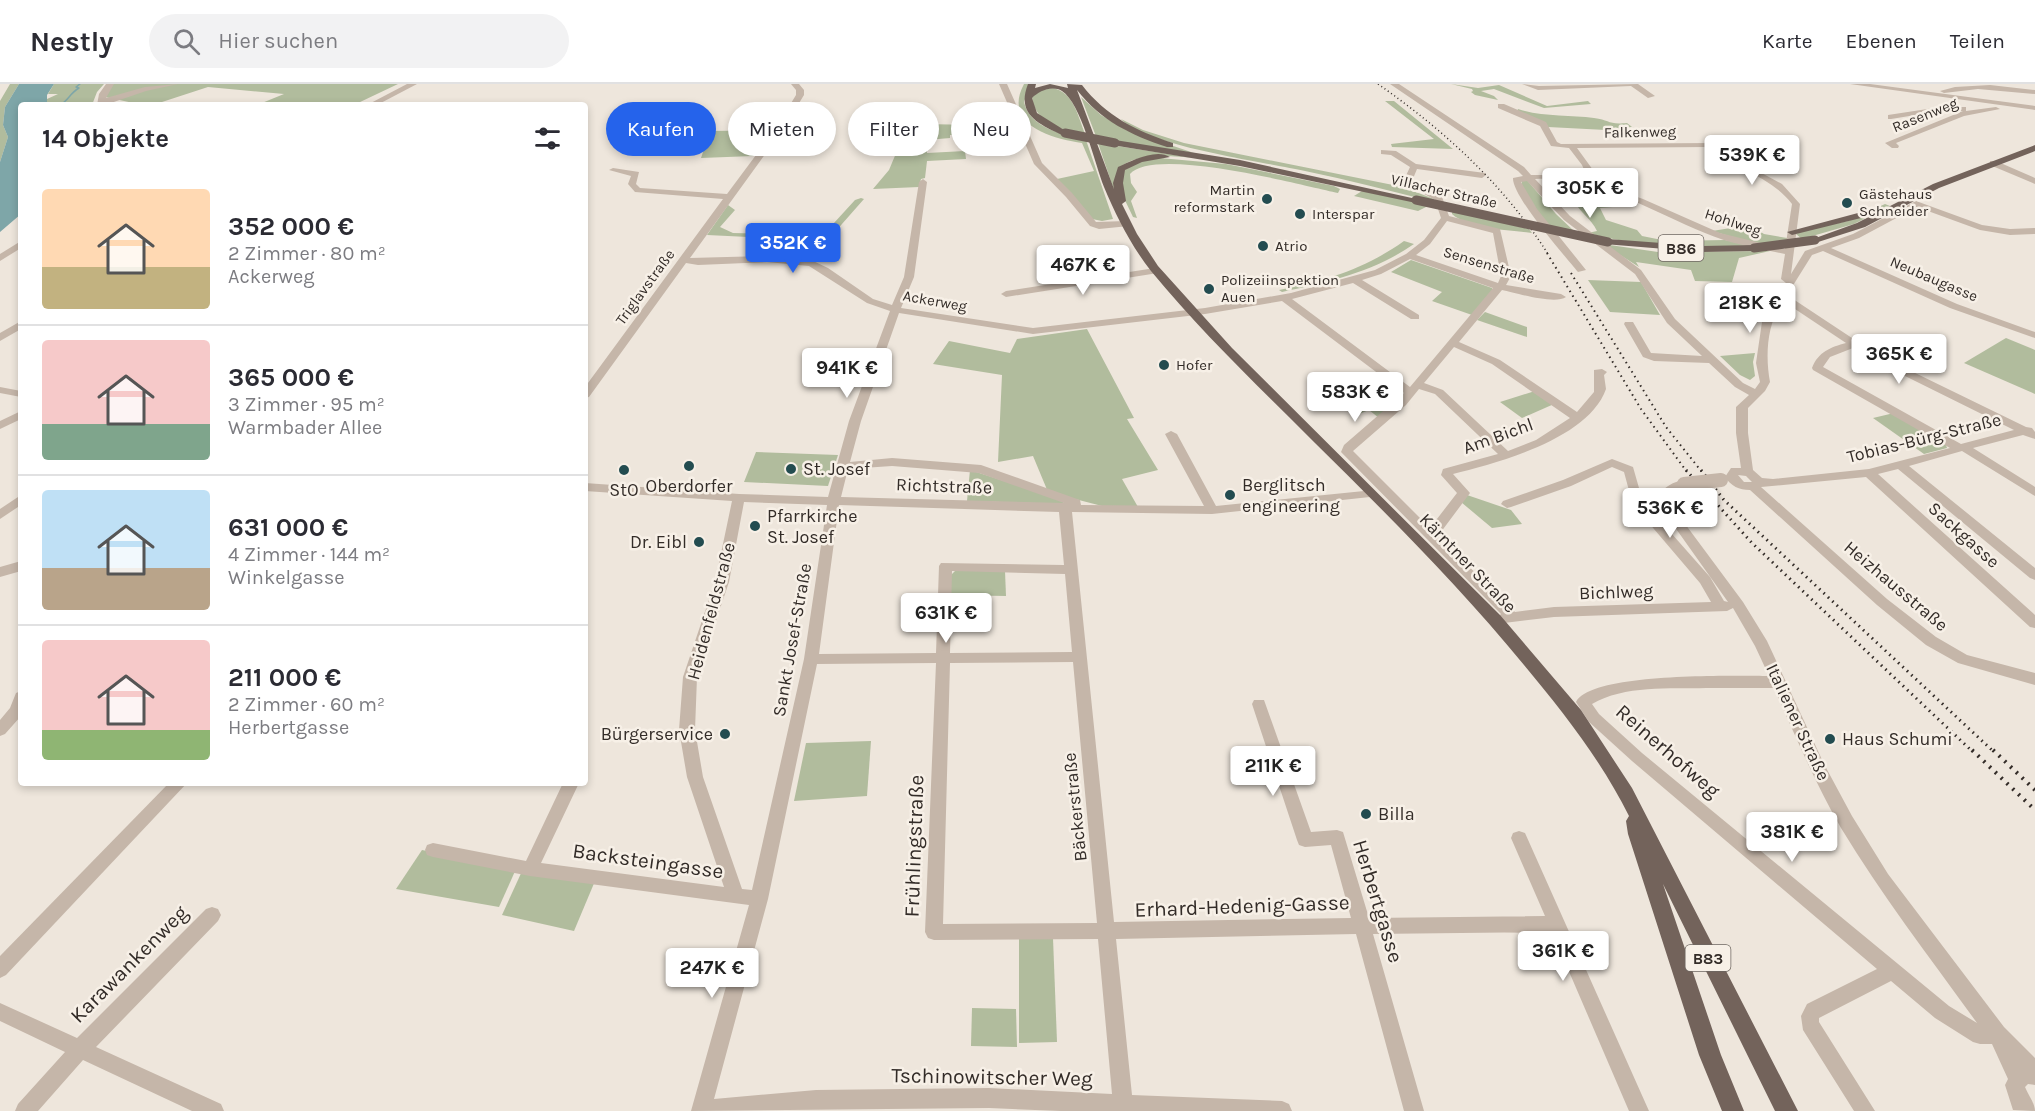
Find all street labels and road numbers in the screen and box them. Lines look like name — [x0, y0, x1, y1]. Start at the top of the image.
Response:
street label: Rasenweg — [1890, 94, 1961, 136]
street label: Falkenweg — [1604, 122, 1677, 142]
street label: Villacher Straße — [1389, 170, 1499, 212]
street label: Hohlweg — [1702, 204, 1764, 240]
road number: B86 — [1658, 235, 1704, 261]
street label: Sensenstraße — [1441, 243, 1537, 287]
street label: Triglavstraße — [612, 246, 678, 328]
street label: Neubaugasse — [1887, 252, 1981, 306]
street label: Ackerweg — [901, 286, 969, 316]
street label: Tobias-Bürg-Straße — [1845, 408, 2003, 468]
street label: Am Bichl — [1460, 413, 1536, 459]
street label: Richtstraße — [896, 473, 992, 499]
street label: Sackgasse — [1924, 497, 2004, 573]
street label: Kärntner Straße — [1415, 509, 1521, 617]
street label: Heizhausstraße — [1839, 536, 1953, 636]
street label: Heidenfeldstraße — [682, 540, 740, 682]
street label: Sankt Josef-Straße — [768, 562, 816, 718]
street label: Bichlweg — [1579, 580, 1653, 604]
street label: Italiener Straße — [1761, 660, 1835, 784]
street label: Reinerhofweg — [1611, 699, 1725, 803]
street label: Bäckerstraße — [1058, 752, 1092, 862]
street label: Frühlingstraße — [900, 774, 928, 918]
street label: Herbertgasse — [1348, 837, 1408, 965]
street label: Backsteingasse — [571, 839, 725, 883]
street label: Erhard-Hedenig-Gasse — [1134, 890, 1350, 922]
street label: Karawankenweg — [65, 900, 193, 1028]
road number: B83 — [1686, 945, 1730, 971]
street label: Tschinowitscher Weg — [891, 1063, 1093, 1091]

